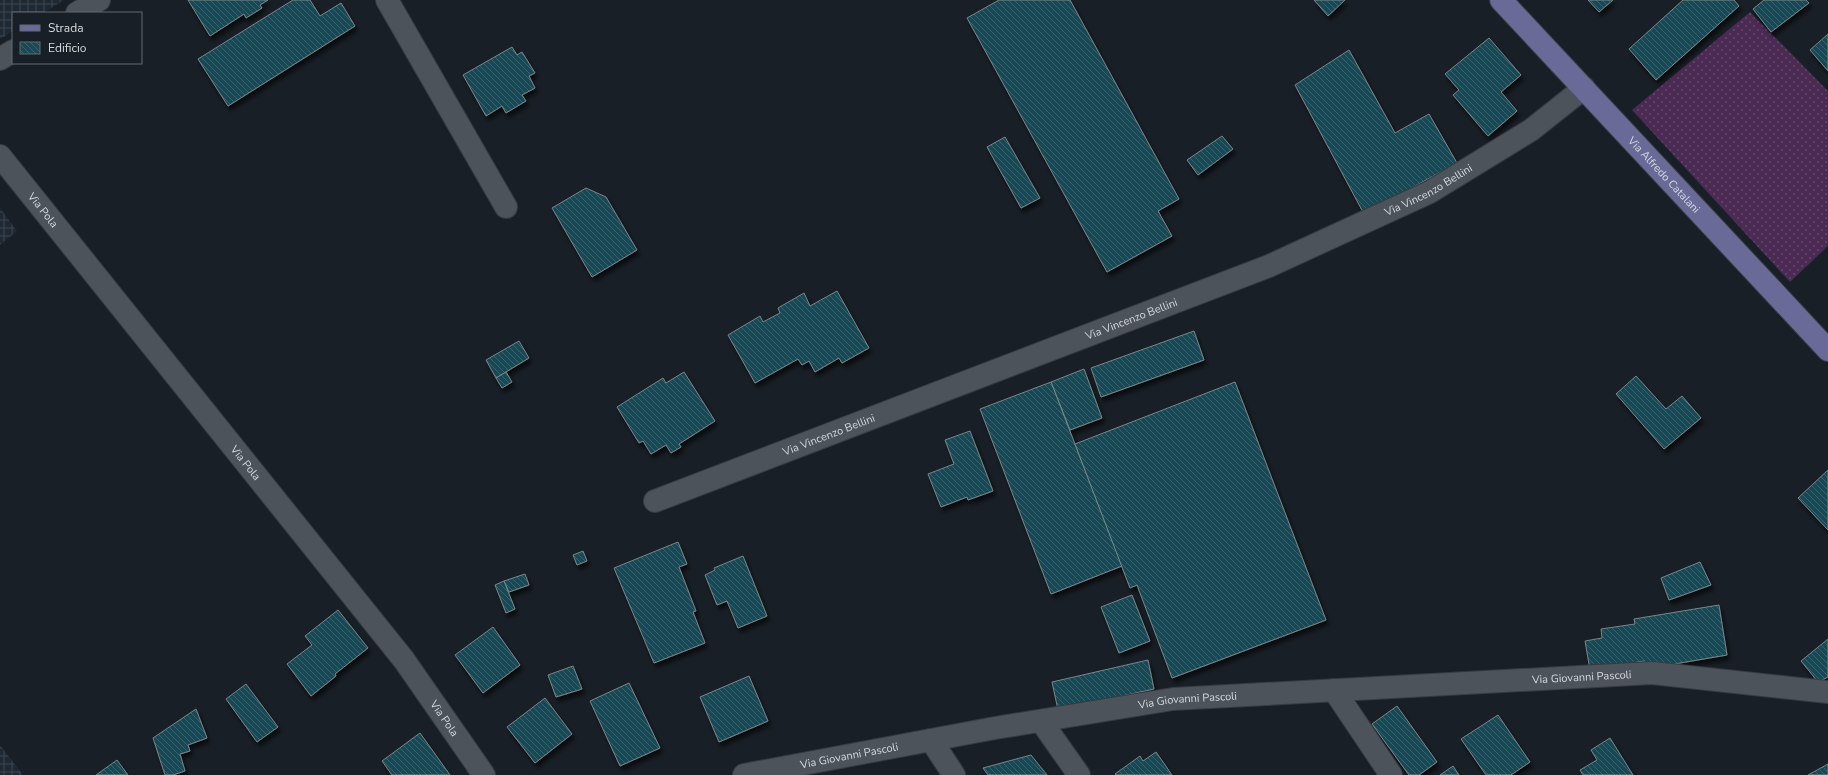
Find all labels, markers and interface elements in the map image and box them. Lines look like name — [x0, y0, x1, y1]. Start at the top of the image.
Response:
legend — [12, 12, 142, 64]
text: Strada — [48, 20, 84, 36]
text: Edificio — [48, 40, 87, 56]
street label: Via Alfredo Catalani — [1624, 133, 1703, 216]
street label: Via Vincenzo Bellini — [1381, 161, 1475, 220]
street label: Via Pola — [24, 189, 61, 231]
street label: Via Vincenzo Bellini — [1082, 295, 1180, 344]
street label: Via Vincenzo Bellini — [780, 411, 877, 460]
street label: Via Pola — [226, 442, 264, 484]
street label: Via Giovanni Pascoli — [1531, 667, 1632, 688]
street label: Via Giovanni Pascoli — [1136, 689, 1237, 713]
street label: Via Pola — [426, 697, 462, 740]
street label: Via Giovanni Pascoli — [798, 739, 900, 773]

